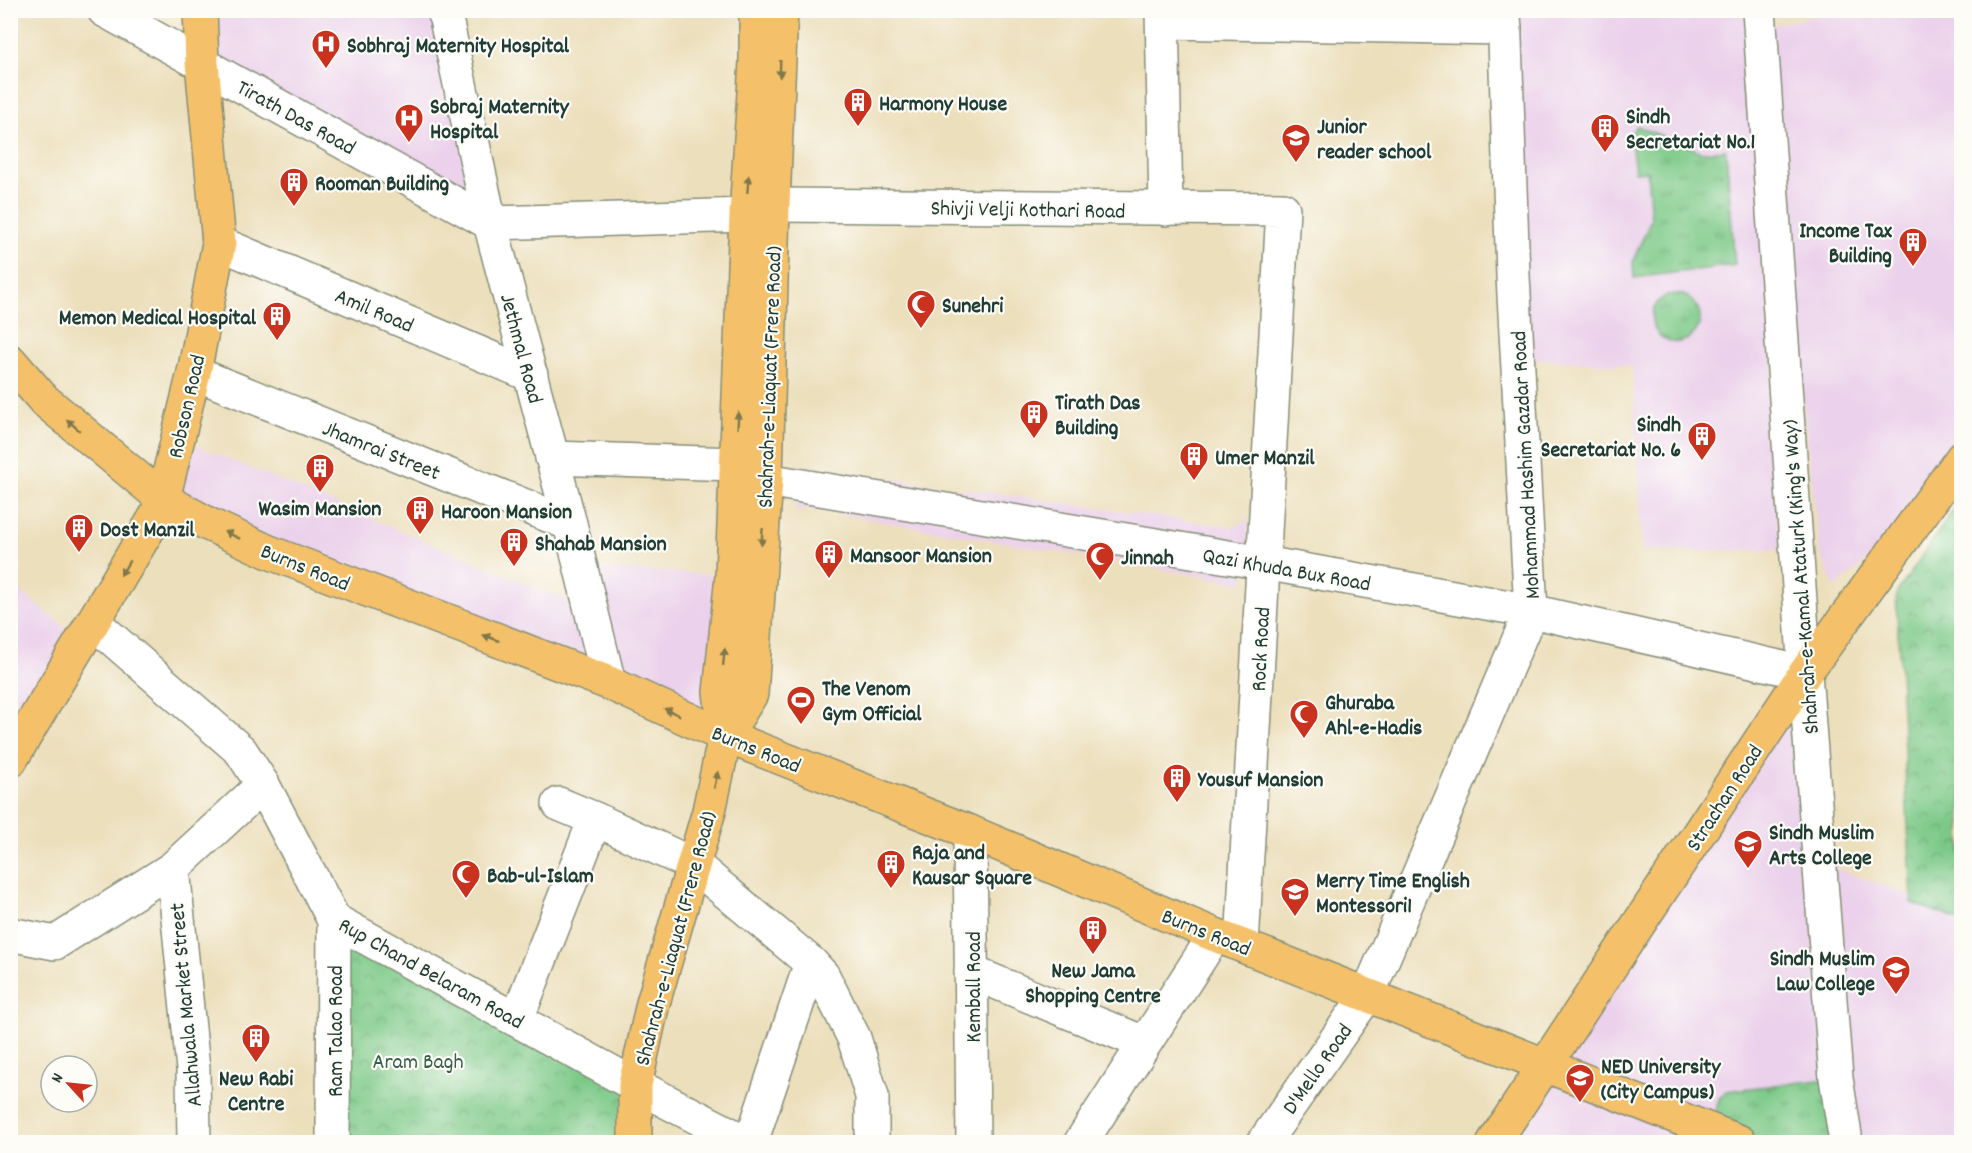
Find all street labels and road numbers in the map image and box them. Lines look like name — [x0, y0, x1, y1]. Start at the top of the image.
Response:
street label: Tirath Das Road — [230, 74, 360, 165]
street label: Shivji Velji Kothari Road — [930, 194, 1126, 229]
street label: Shahrah-e-Liaquat (Frere Road) — [751, 246, 792, 509]
street label: Amil Road — [330, 282, 418, 343]
street label: Jethmal Road — [490, 290, 549, 407]
street label: Mohammad Hashim Gazdar Road — [1505, 330, 1550, 600]
street label: Robson Road — [161, 352, 215, 462]
street label: Jhamrai Street — [317, 415, 444, 490]
street label: Shahrah-e-Kamal Ataturk (King's Way) — [1776, 418, 1829, 735]
street label: Burns Road — [255, 537, 354, 601]
street label: Qazi Khuda Bux Road — [1200, 541, 1373, 601]
street label: Rock Road — [1245, 606, 1280, 692]
street label: Burns Road — [706, 719, 805, 783]
street label: Strachan Road — [1680, 739, 1772, 858]
street label: Shahrah-e-Liaquat (Frere Road) — [628, 808, 726, 1070]
street label: Allahwala Market Street — [163, 901, 212, 1108]
street label: Burns Road — [1156, 902, 1255, 966]
street label: Rup Chand Belaram Road — [332, 911, 529, 1039]
street label: Kemball Road — [960, 931, 991, 1043]
street label: Ram Talao Road — [322, 965, 353, 1097]
street label: D'Mello Road — [1276, 1018, 1362, 1122]

